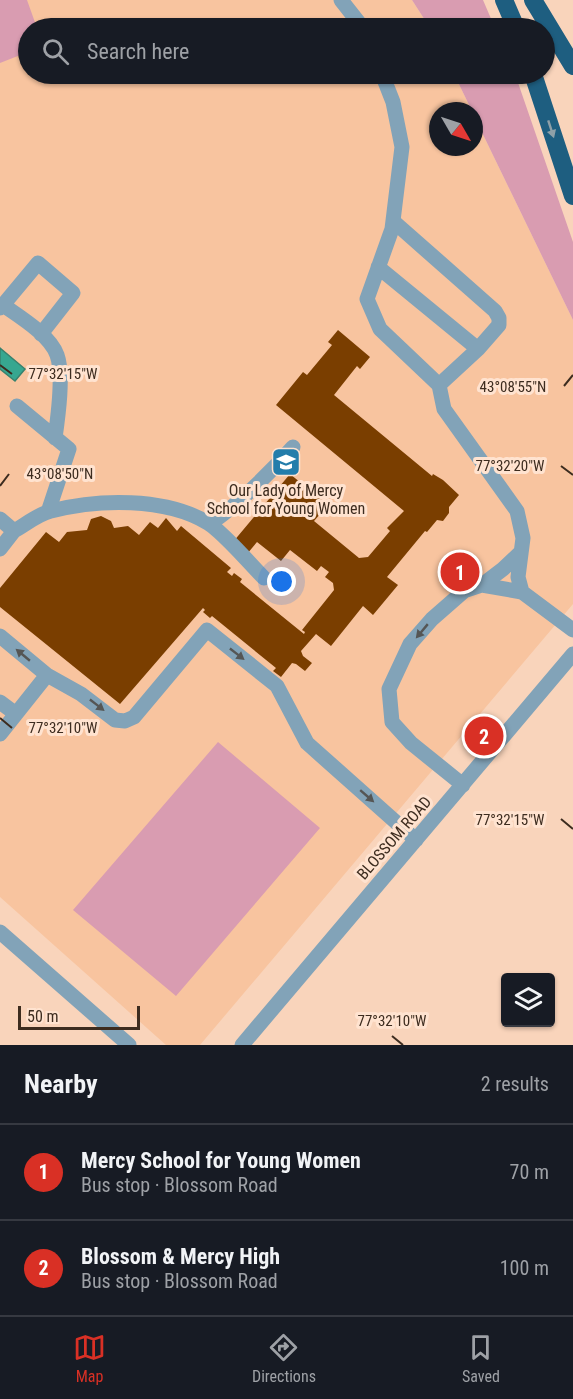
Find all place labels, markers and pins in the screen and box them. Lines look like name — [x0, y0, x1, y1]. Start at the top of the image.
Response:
school or university icon: Our Lady of Mercy School for Young Women — [270, 446, 302, 478]
place label: Our Lady of Mercy School for Young Women — [207, 481, 365, 518]
pin: 1 — [440, 550, 480, 594]
pin: 2 — [464, 714, 504, 758]

